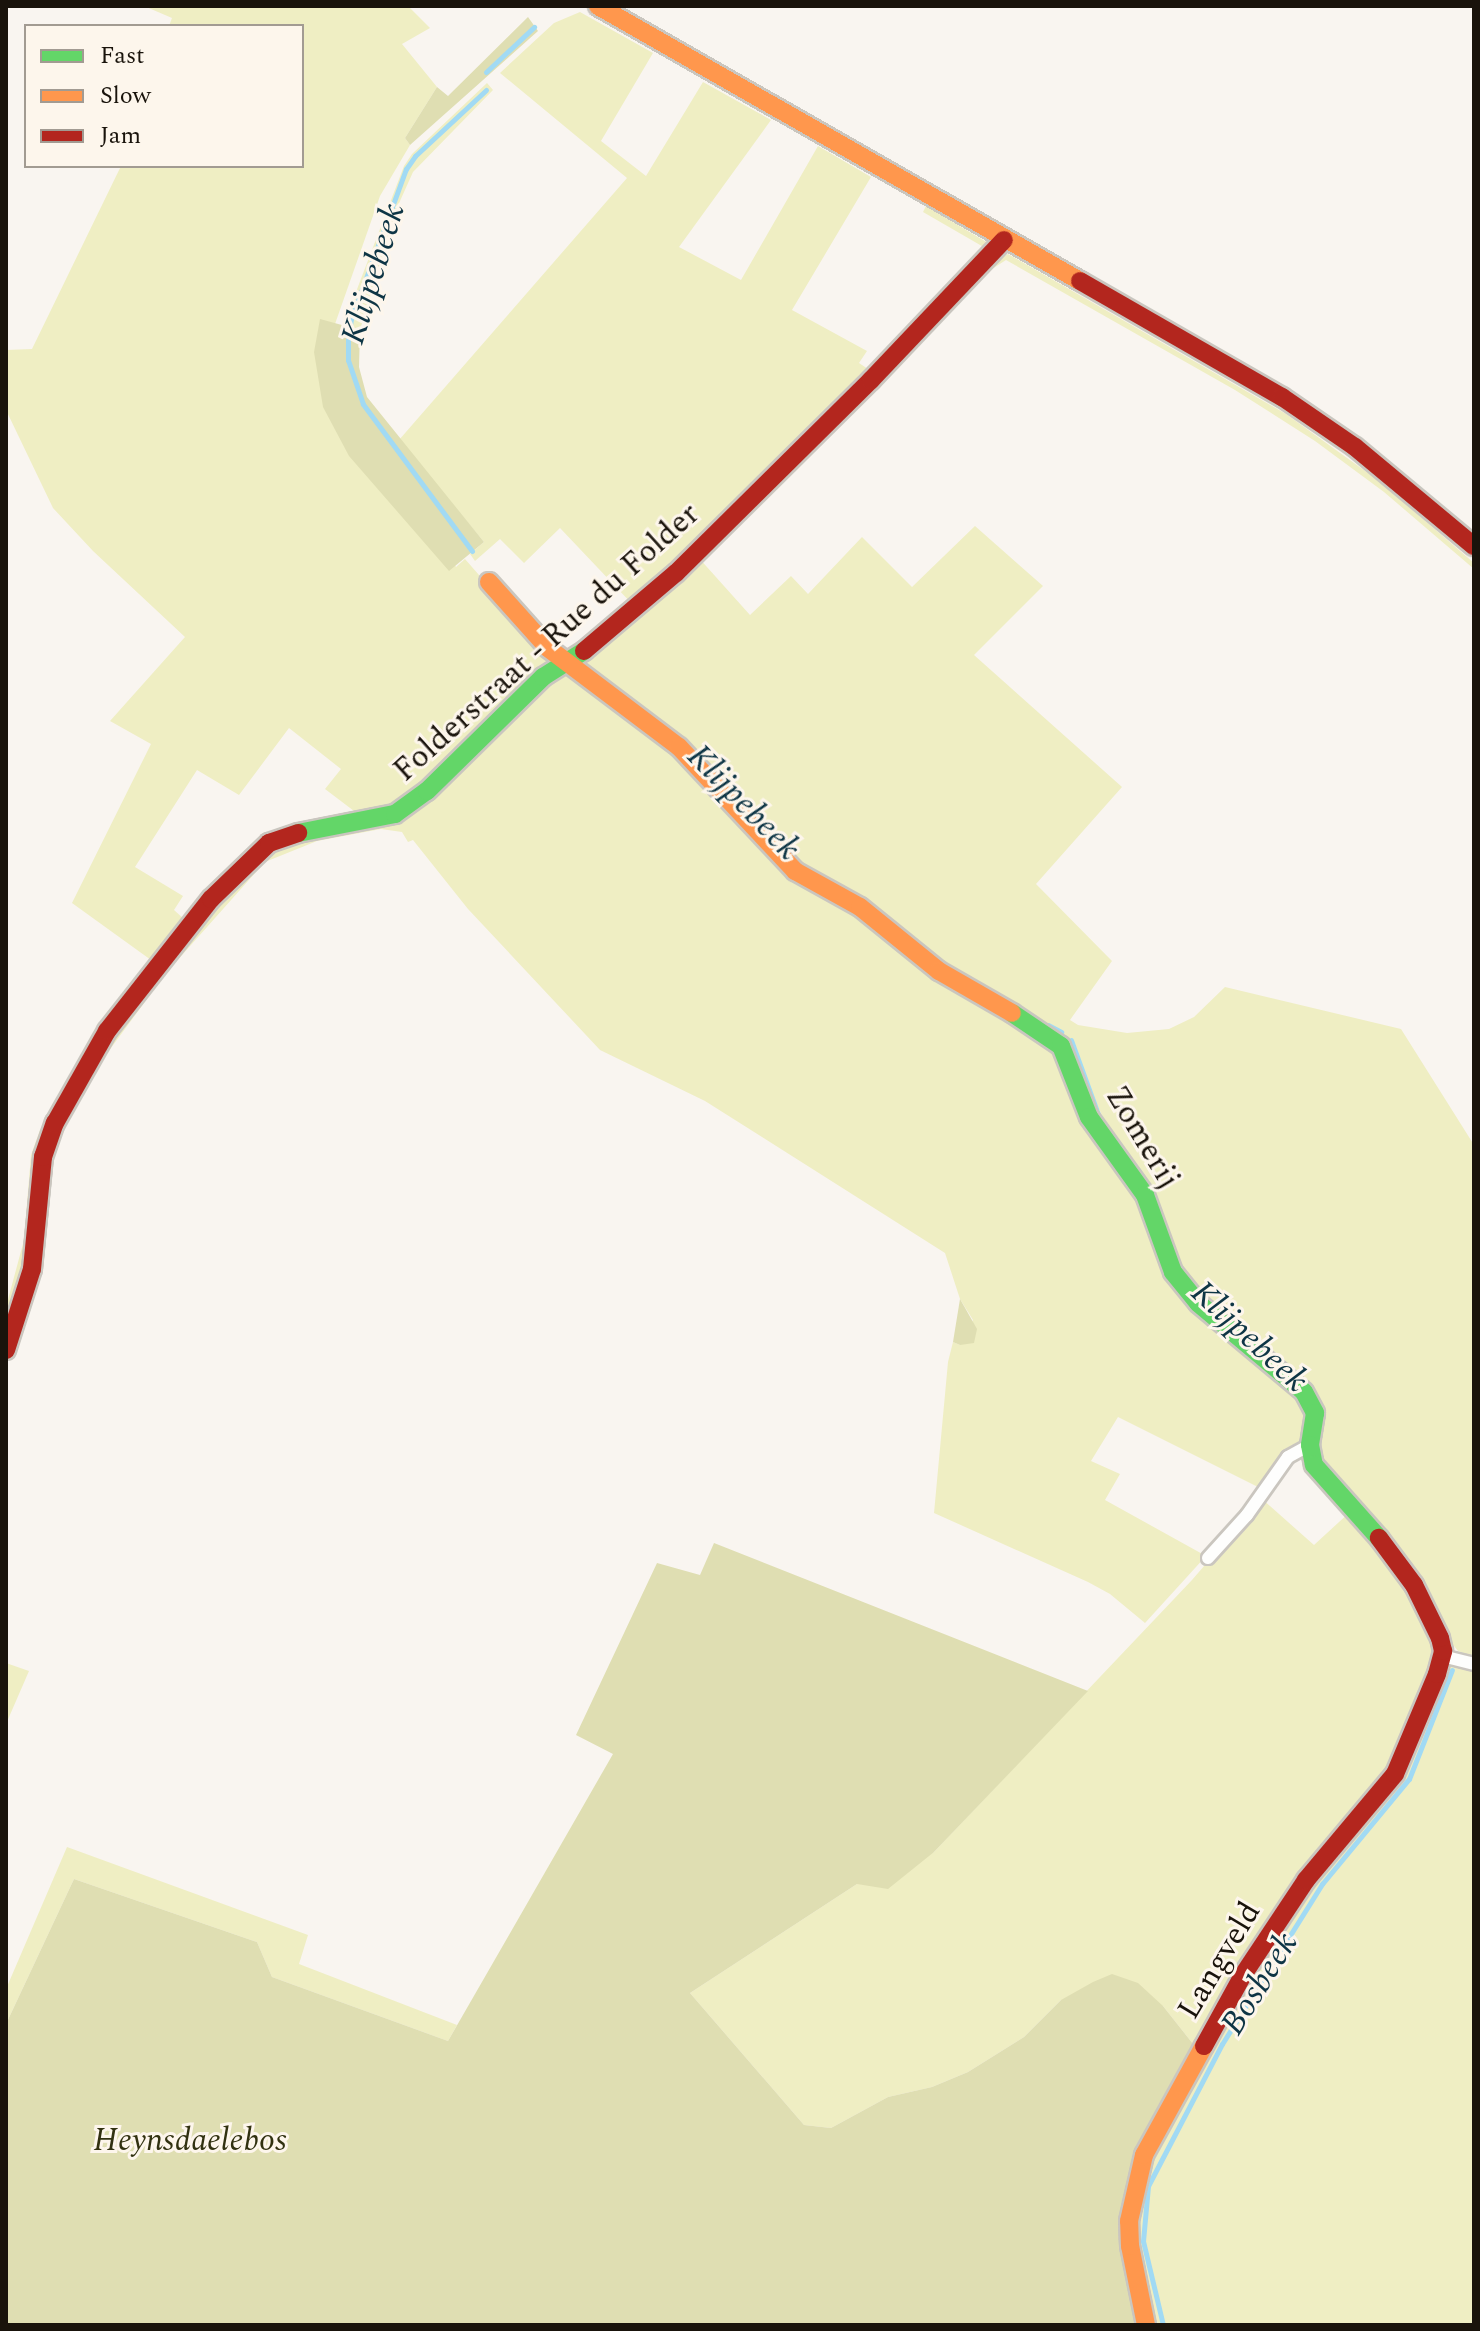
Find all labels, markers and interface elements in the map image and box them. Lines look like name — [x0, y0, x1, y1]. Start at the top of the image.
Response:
legend — [24, 24, 304, 168]
text: Fast — [100, 38, 145, 74]
text: Slow — [100, 78, 151, 114]
text: Jam — [100, 118, 141, 154]
water label: Klijpebeek — [333, 199, 415, 349]
street label: Folderstraat - Rue du Folder — [386, 496, 708, 790]
water label: Klijpebeek — [678, 737, 808, 869]
street label: Zomerij — [1096, 1080, 1188, 1196]
water label: Klijpebeek — [1182, 1273, 1316, 1401]
street label: Langveld — [1170, 1895, 1270, 2027]
water label: Bosbeek — [1213, 1925, 1307, 2043]
park label: Heynsdaelebos — [94, 2122, 286, 2160]

